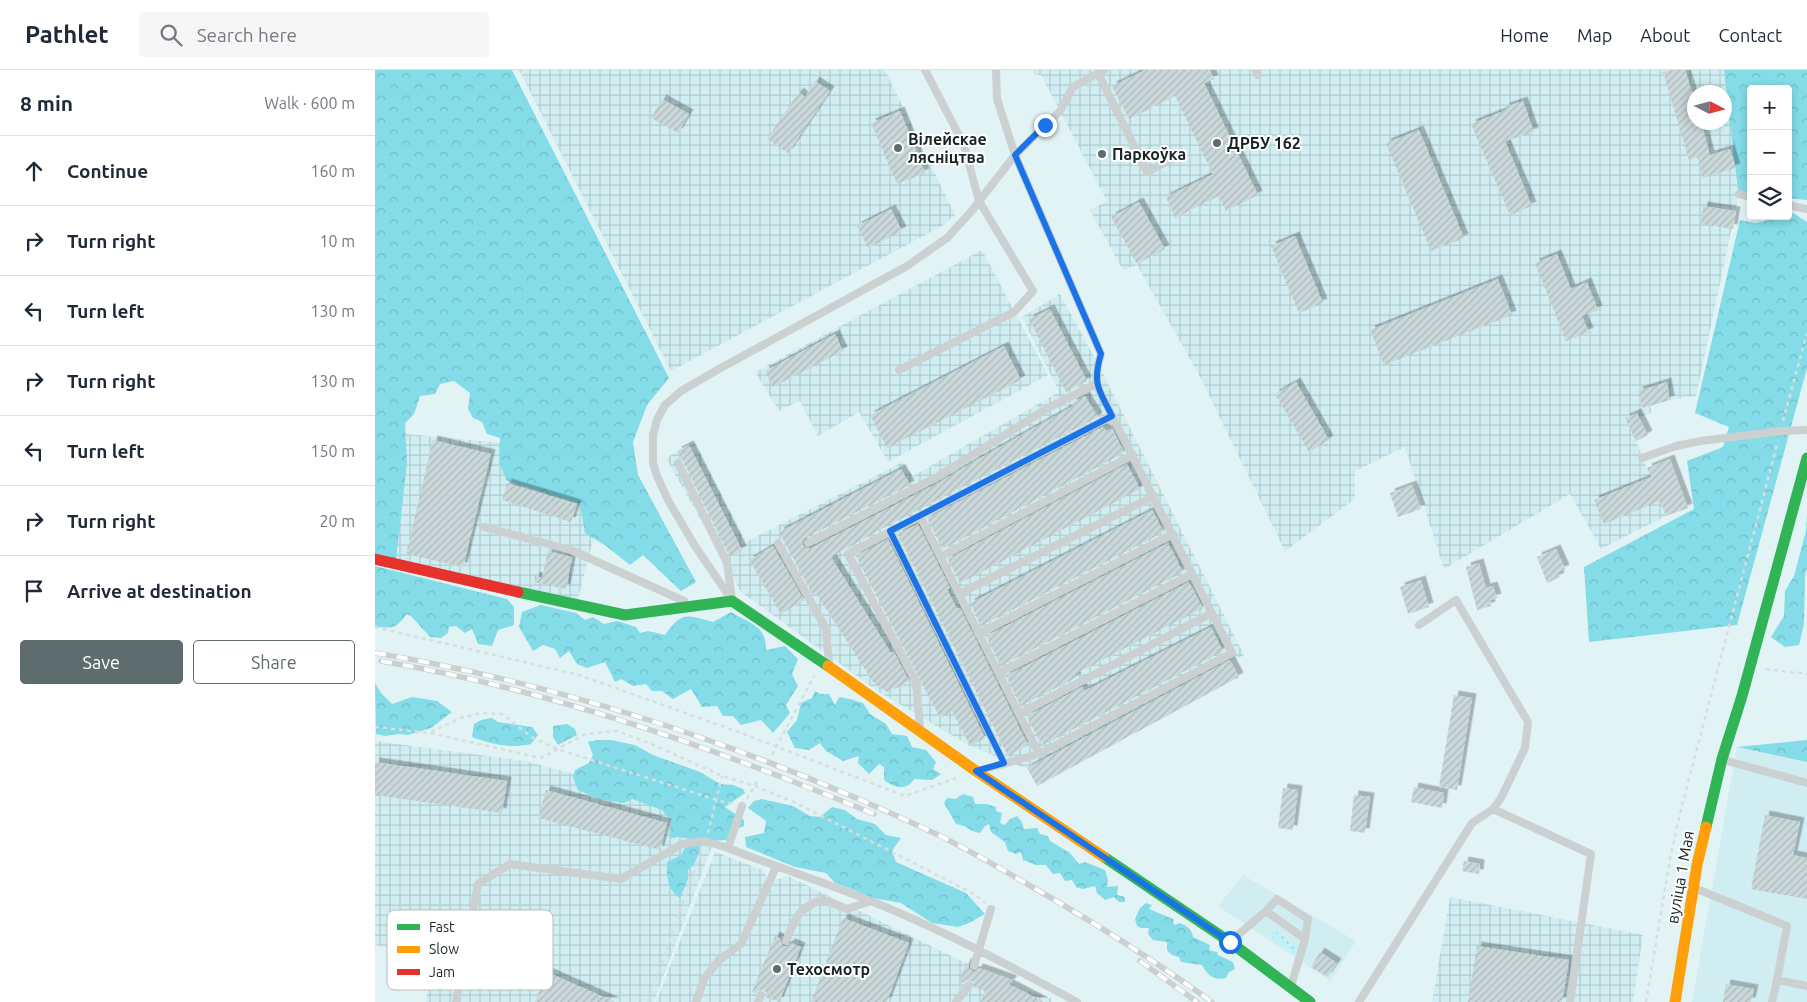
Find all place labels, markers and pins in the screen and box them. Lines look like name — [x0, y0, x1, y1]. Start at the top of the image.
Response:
place label: Вілейскае лясніцтва — [908, 130, 987, 166]
place label: ДРБУ 162 — [1227, 134, 1301, 152]
marker: ДРБУ 162 — [1211, 137, 1223, 149]
marker: Вілейскае лясніцтва — [892, 142, 904, 154]
place label: Паркоўка — [1112, 145, 1186, 163]
marker: Паркоўка — [1096, 148, 1108, 160]
place label: Техосмотр — [787, 960, 870, 978]
marker: Техосмотр — [771, 963, 783, 975]

